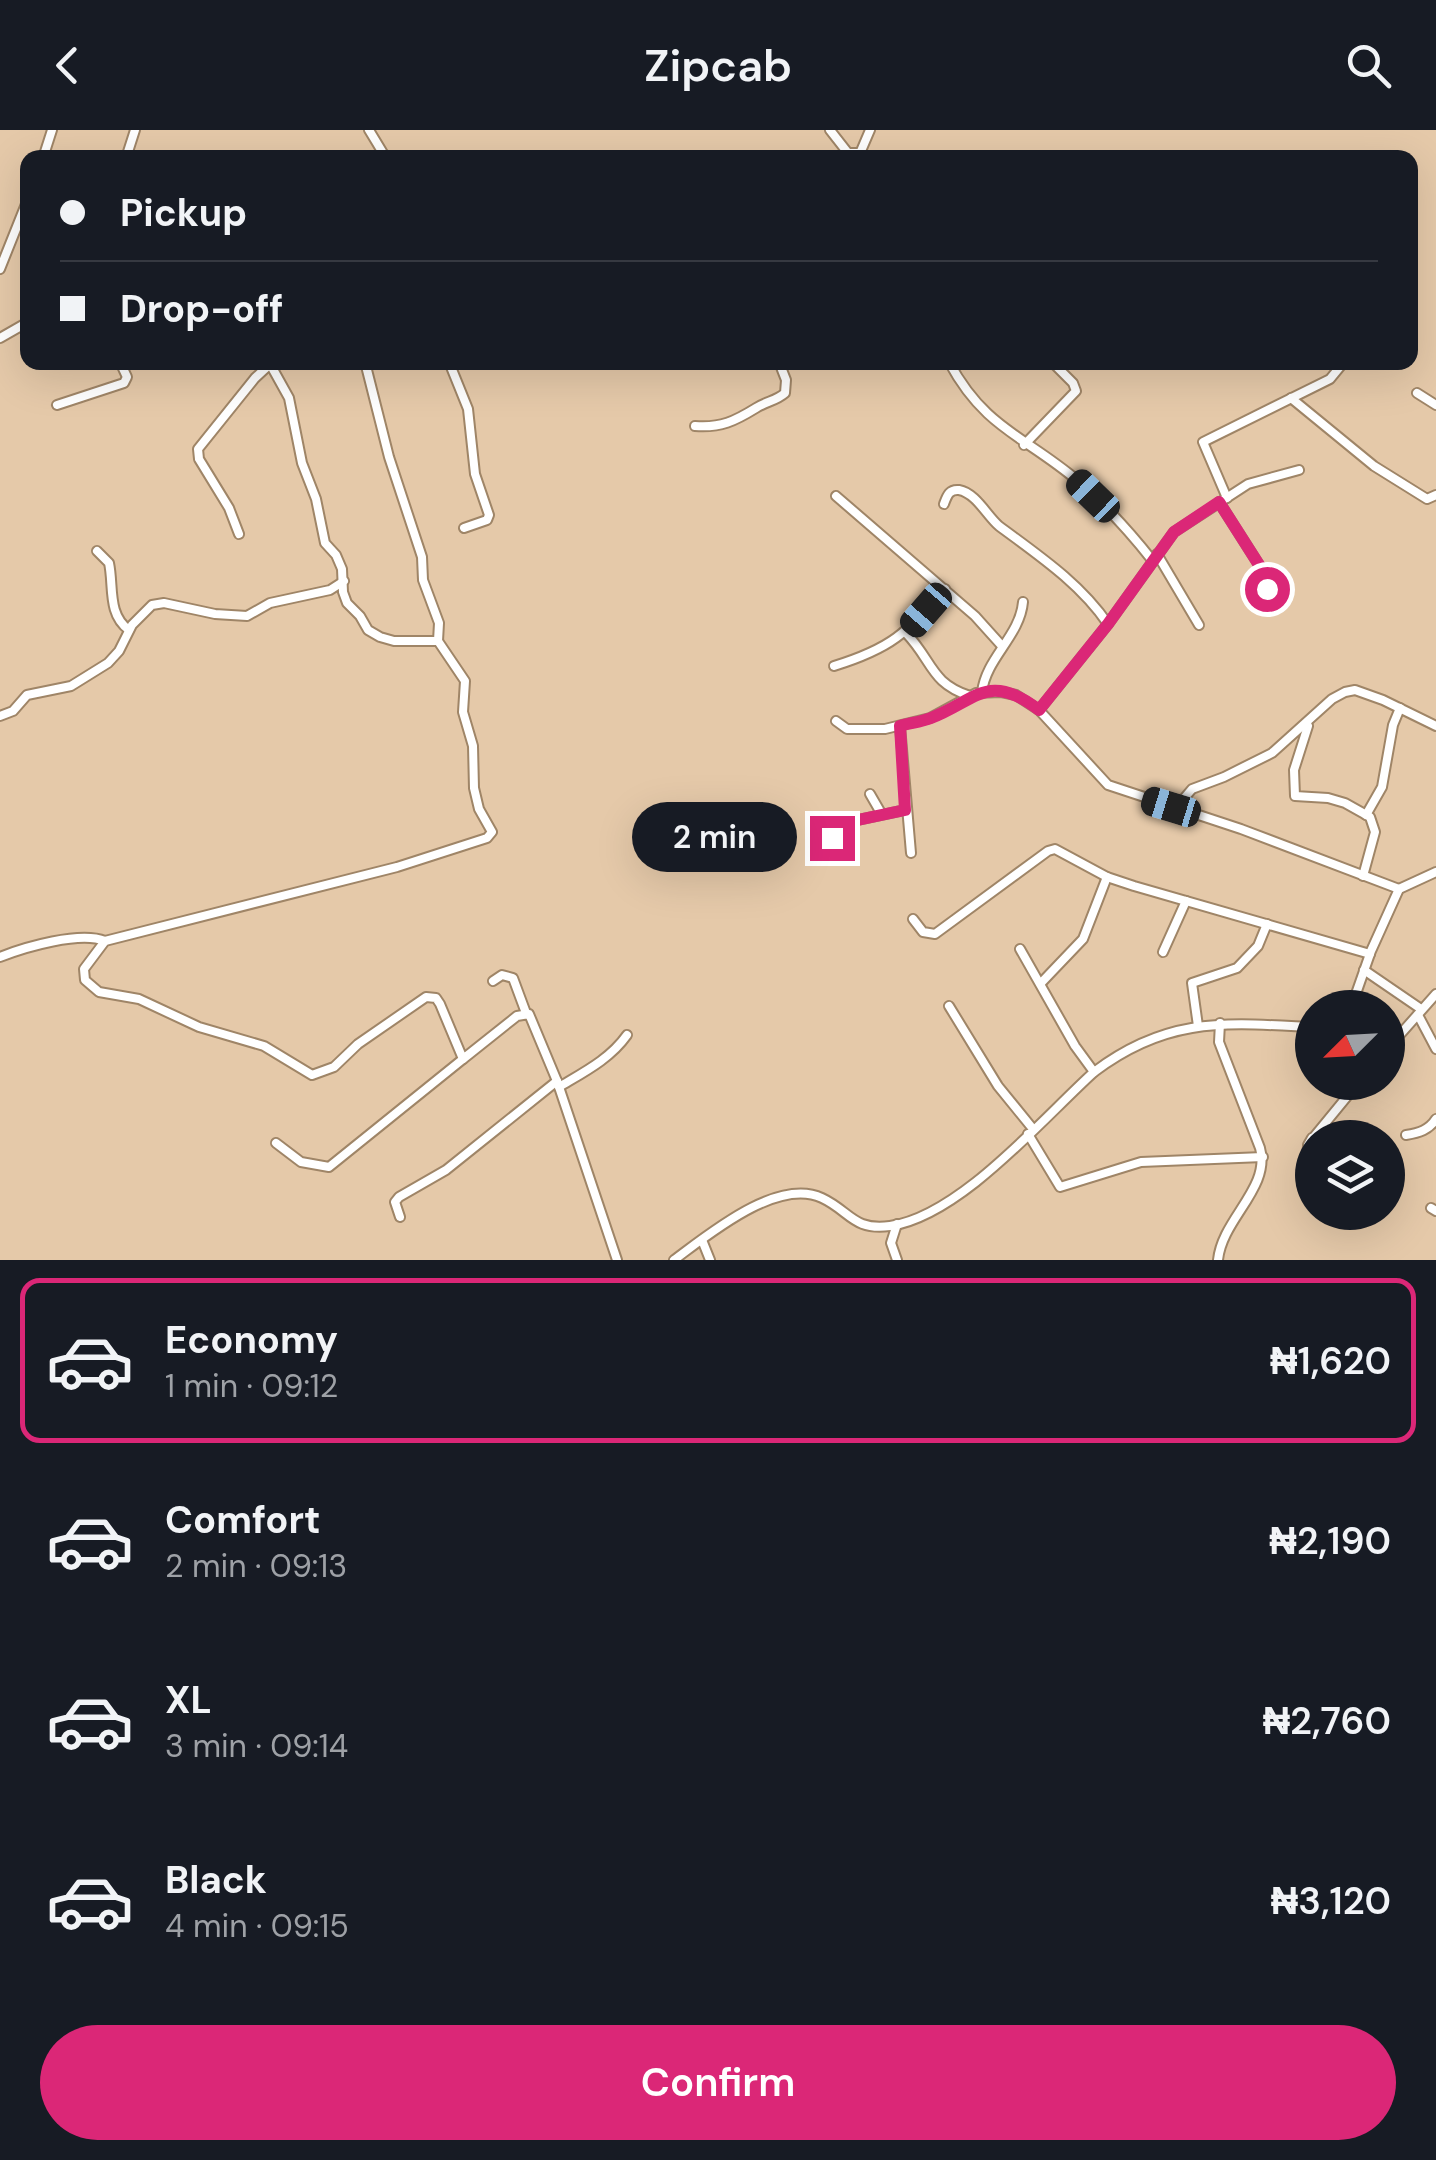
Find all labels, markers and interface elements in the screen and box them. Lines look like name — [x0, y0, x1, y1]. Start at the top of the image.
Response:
text: Zipcab — [644, 36, 792, 95]
icon: back — [40, 38, 95, 93]
icon: search — [1341, 38, 1396, 93]
text: Pickup — [120, 188, 247, 238]
text: Drop-off — [120, 284, 283, 334]
car — [1061, 464, 1125, 528]
route start — [1245, 567, 1290, 612]
car — [895, 578, 957, 642]
car — [1138, 784, 1204, 830]
callout: 2 min — [632, 803, 797, 873]
text: 2 min — [673, 816, 756, 858]
route end — [810, 816, 855, 861]
north arrow — [1295, 990, 1405, 1100]
map controls — [1295, 990, 1405, 1230]
button: layers — [1295, 1120, 1405, 1230]
text: Economy — [165, 1315, 338, 1365]
icon: car — [45, 1316, 135, 1406]
text: ₦1,620 — [1270, 1336, 1391, 1386]
text: 1 min · 09:12 — [165, 1365, 338, 1407]
text: Comfort — [165, 1495, 321, 1545]
icon: car — [45, 1496, 135, 1586]
text: ₦2,190 — [1269, 1516, 1391, 1566]
text: 2 min · 09:13 — [165, 1545, 347, 1587]
text: XL — [165, 1675, 212, 1725]
icon: car — [45, 1676, 135, 1766]
text: ₦2,760 — [1263, 1696, 1391, 1746]
text: 3 min · 09:14 — [165, 1725, 348, 1767]
text: Black — [165, 1855, 267, 1905]
icon: car — [45, 1856, 135, 1946]
text: ₦3,120 — [1271, 1876, 1391, 1926]
text: 4 min · 09:15 — [165, 1905, 349, 1947]
button: Confirm — [40, 2025, 1396, 2140]

